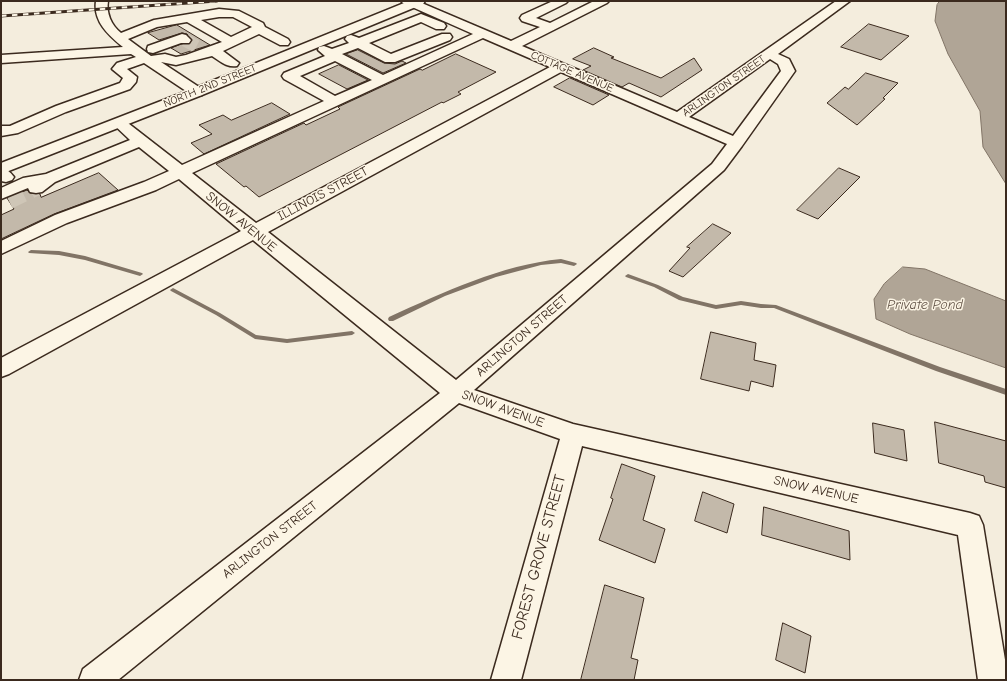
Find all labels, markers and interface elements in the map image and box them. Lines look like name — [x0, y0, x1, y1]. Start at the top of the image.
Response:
street label: COTTAGE AVENUE — [529, 49, 615, 95]
street label: ARLINGTON STREET — [680, 52, 768, 120]
street label: NORTH 2ND STREET — [162, 61, 258, 111]
street label: ILLINOIS STREET — [275, 164, 371, 224]
street label: SNOW AVENUE — [202, 189, 280, 255]
street label: ARLINGTON STREET — [473, 292, 571, 380]
water label: Private Pond — [887, 297, 963, 313]
street label: SNOW AVENUE — [460, 387, 546, 431]
street label: FOREST GROVE STREET — [508, 473, 570, 641]
street label: SNOW AVENUE — [772, 473, 860, 507]
street label: ARLINGTON STREET — [219, 498, 321, 582]

